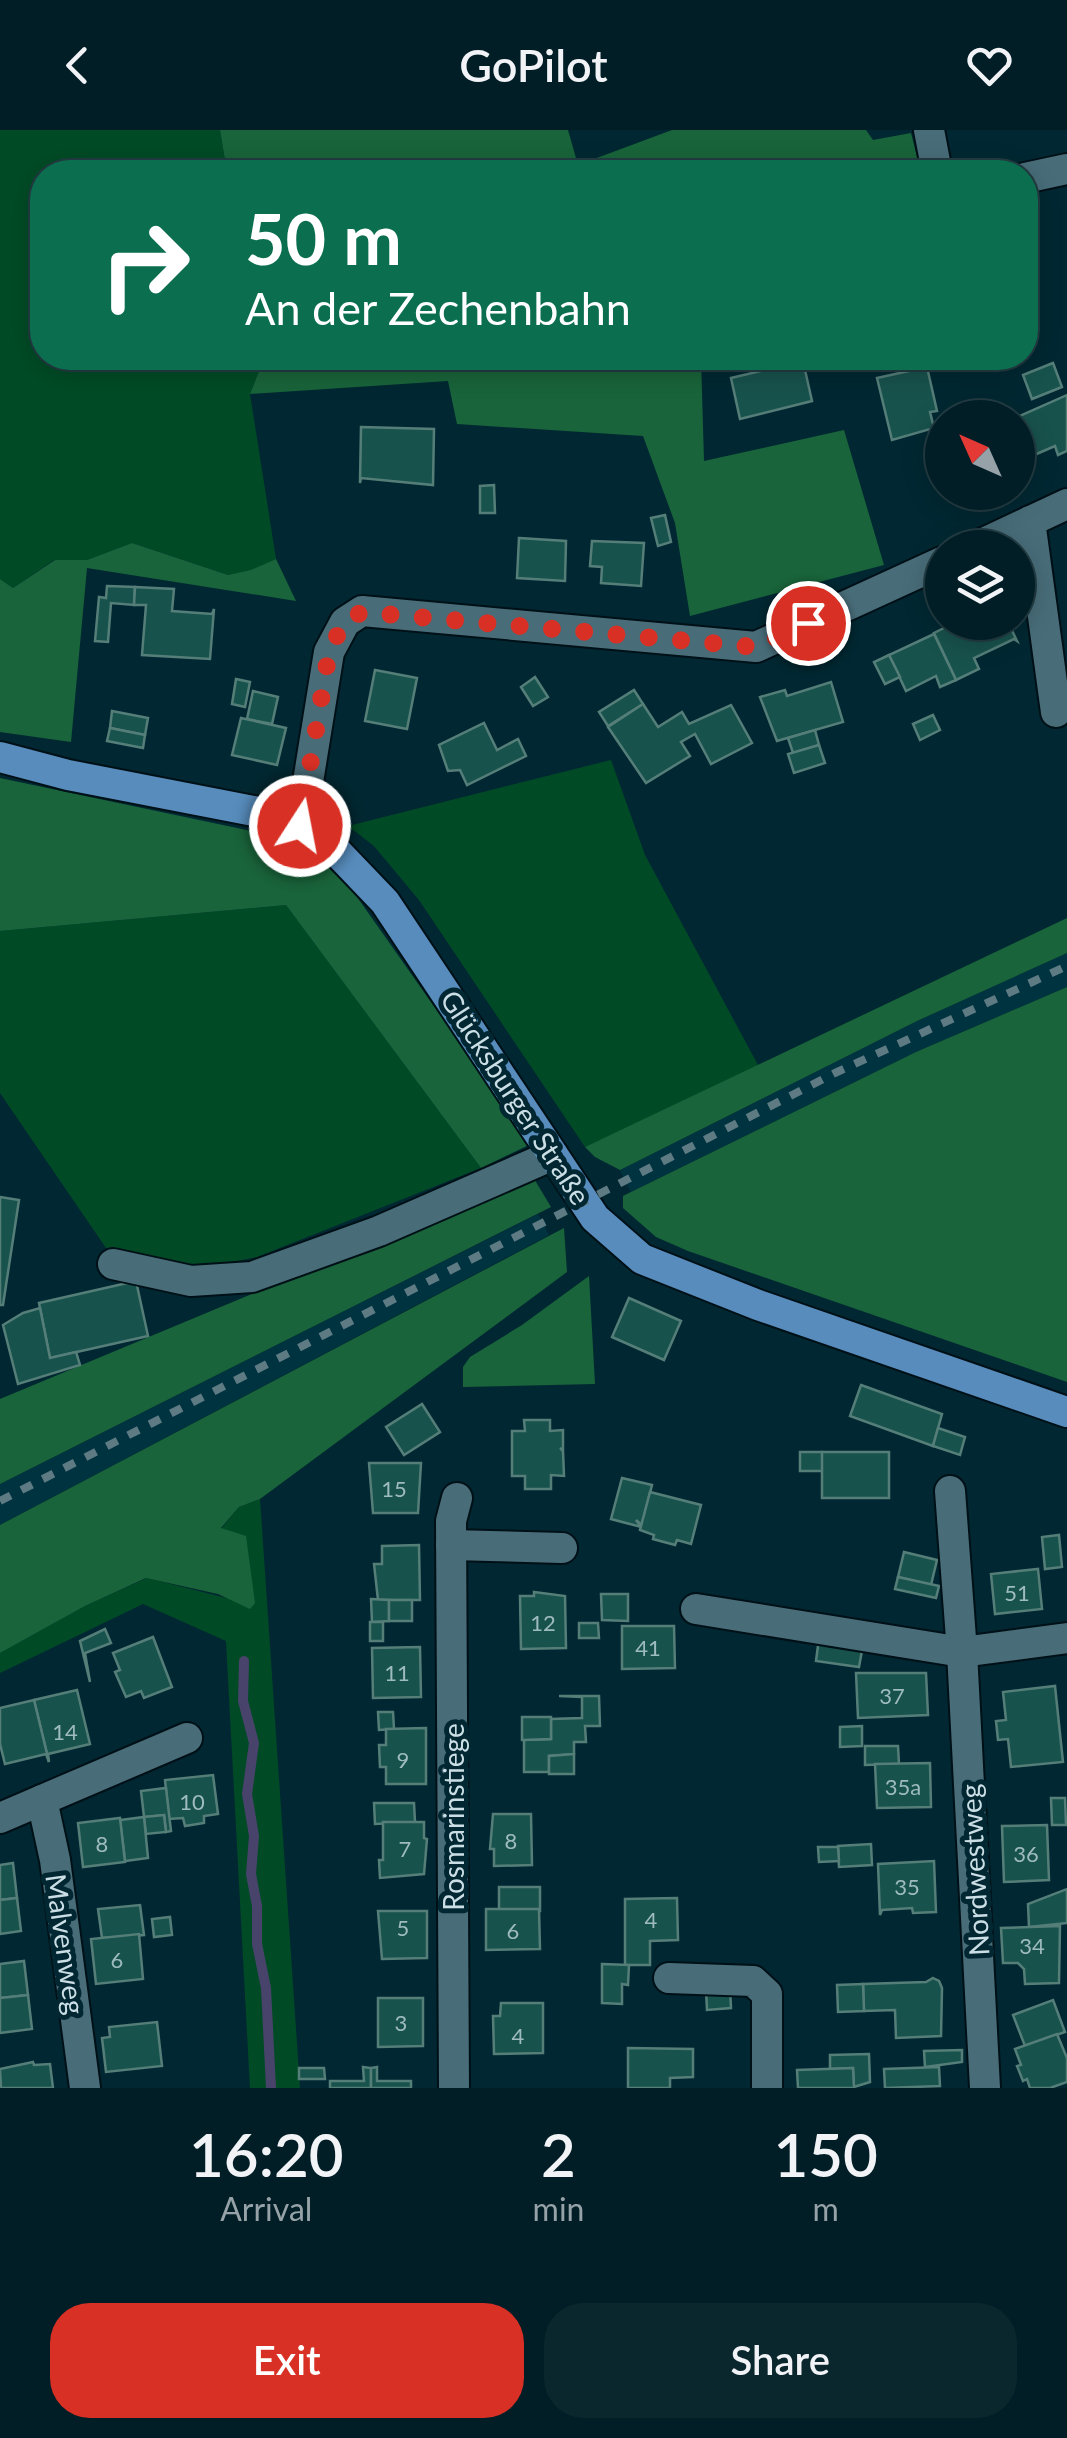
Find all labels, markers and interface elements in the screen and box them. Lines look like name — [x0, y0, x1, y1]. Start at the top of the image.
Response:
icon: back — [50, 38, 105, 93]
text: GoPilot — [459, 38, 608, 92]
icon: heart — [962, 38, 1017, 93]
text: 50 m — [245, 196, 402, 280]
icon: right — [80, 200, 210, 330]
text: An der Zechenbahn — [245, 281, 631, 335]
north arrow — [925, 400, 1035, 510]
map controls — [925, 400, 1035, 640]
button: layers — [925, 530, 1035, 640]
pin — [766, 581, 851, 666]
icon: arrive — [781, 596, 836, 651]
position arrow — [248, 774, 352, 878]
street label: Glücksburger Straße — [434, 983, 598, 1211]
house number: 15 — [381, 1475, 407, 1502]
house number: 51 — [1004, 1579, 1030, 1606]
house number: 12 — [530, 1609, 556, 1636]
house number: 41 — [635, 1634, 661, 1661]
house number: 11 — [384, 1659, 410, 1686]
house number: 37 — [879, 1682, 905, 1709]
house number: 14 — [52, 1718, 78, 1745]
street label: Rosmarinstiege — [436, 1723, 470, 1911]
house number: 9 — [397, 1746, 409, 1773]
house number: 35a — [885, 1773, 921, 1800]
street label: Nordwestweg — [953, 1783, 995, 1957]
house number: 10 — [179, 1788, 205, 1815]
house number: 8 — [505, 1827, 517, 1854]
house number: 8 — [96, 1830, 108, 1857]
house number: 7 — [399, 1835, 411, 1862]
house number: 36 — [1013, 1840, 1039, 1867]
street label: Malvenweg — [39, 1872, 93, 2016]
house number: 35 — [894, 1873, 920, 1900]
house number: 4 — [645, 1906, 658, 1933]
house number: 5 — [397, 1914, 409, 1941]
house number: 6 — [507, 1917, 519, 1944]
house number: 34 — [1019, 1932, 1045, 1959]
house number: 6 — [111, 1946, 123, 1973]
house number: 3 — [395, 2009, 407, 2036]
house number: 4 — [512, 2022, 525, 2049]
text: 16:20 — [189, 2118, 344, 2190]
text: 2 — [541, 2118, 576, 2190]
text: 150 — [774, 2118, 878, 2190]
text: Arrival — [220, 2189, 312, 2228]
text: min — [533, 2189, 584, 2228]
text: m — [813, 2189, 839, 2228]
button: Exit — [50, 2303, 524, 2418]
button: Share — [544, 2303, 1017, 2418]

